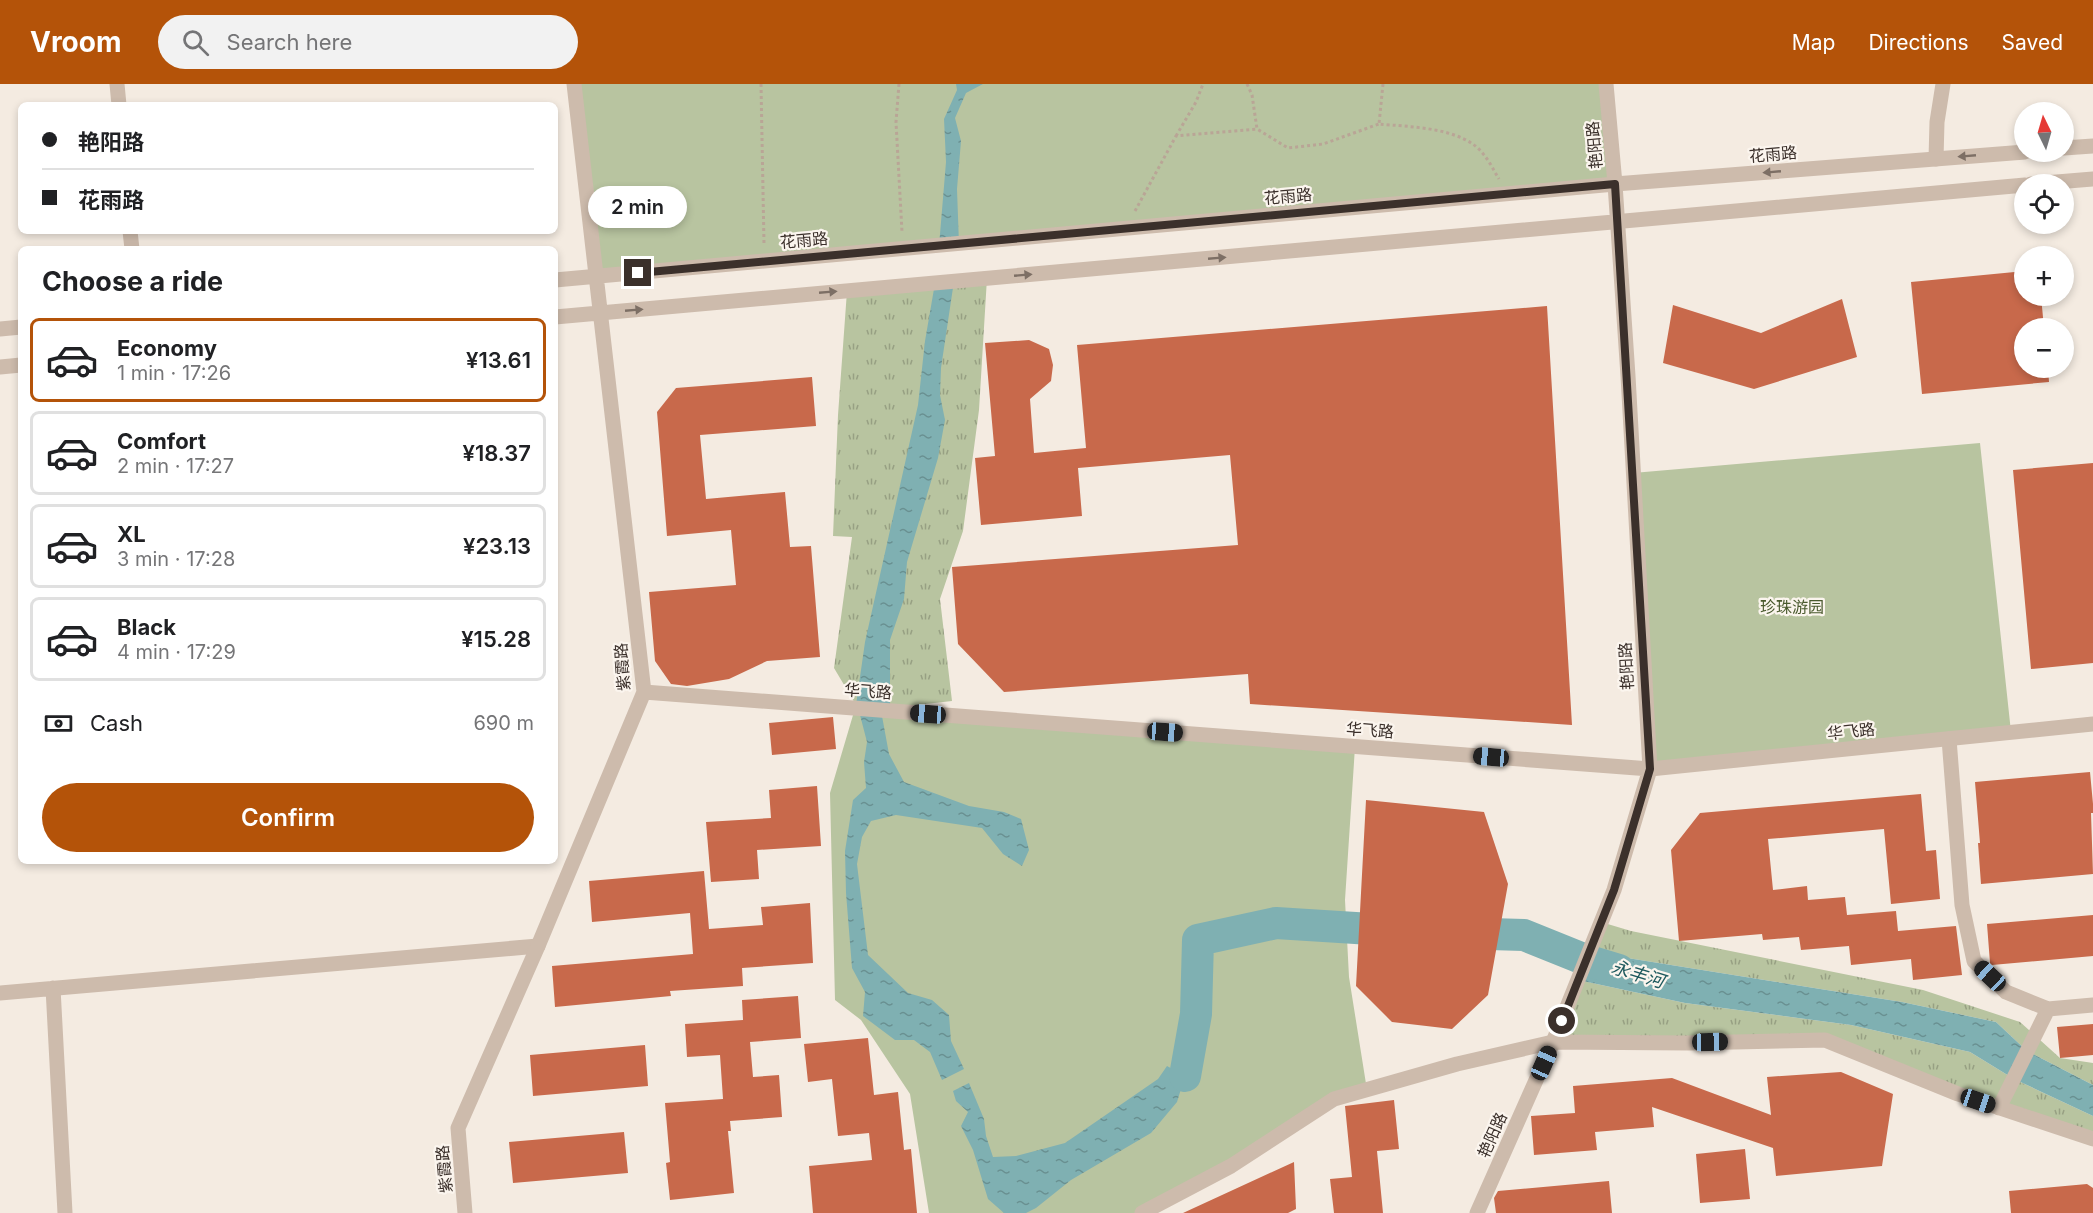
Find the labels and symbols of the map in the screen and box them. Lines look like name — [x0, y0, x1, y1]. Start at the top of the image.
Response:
north arrow — [2014, 102, 2074, 162]
street label: 艳阳路 — [1582, 120, 1606, 170]
street label: 花雨路 — [1748, 142, 1798, 166]
one-way arrow — [1957, 151, 1976, 161]
one-way arrow — [1763, 167, 1782, 176]
street label: 花雨路 — [1263, 184, 1313, 208]
callout: 2 min — [588, 186, 688, 228]
street label: 花雨路 — [779, 228, 829, 252]
one-way arrow — [1207, 253, 1226, 262]
route end — [624, 259, 651, 286]
one-way arrow — [1013, 270, 1032, 280]
one-way arrow — [819, 287, 838, 297]
one-way arrow — [625, 305, 644, 315]
park label: 珍珠游园 — [1760, 597, 1824, 617]
street label: 紫霞路 — [610, 642, 634, 692]
street label: 艳阳路 — [1615, 642, 1637, 690]
street label: 华飞路 — [843, 679, 893, 703]
car — [909, 704, 947, 724]
street label: 华飞路 — [1345, 718, 1395, 742]
street label: 华飞路 — [1826, 719, 1876, 743]
car — [1146, 722, 1184, 742]
car — [1472, 746, 1510, 768]
water label: 永丰河 — [1609, 956, 1670, 993]
car — [1971, 957, 2009, 995]
route start — [1548, 1007, 1575, 1034]
car — [1692, 1033, 1728, 1051]
car — [1528, 1043, 1560, 1083]
car — [1958, 1087, 1998, 1115]
street label: 艳阳路 — [1473, 1109, 1511, 1161]
street label: 紫霞路 — [432, 1144, 456, 1194]

